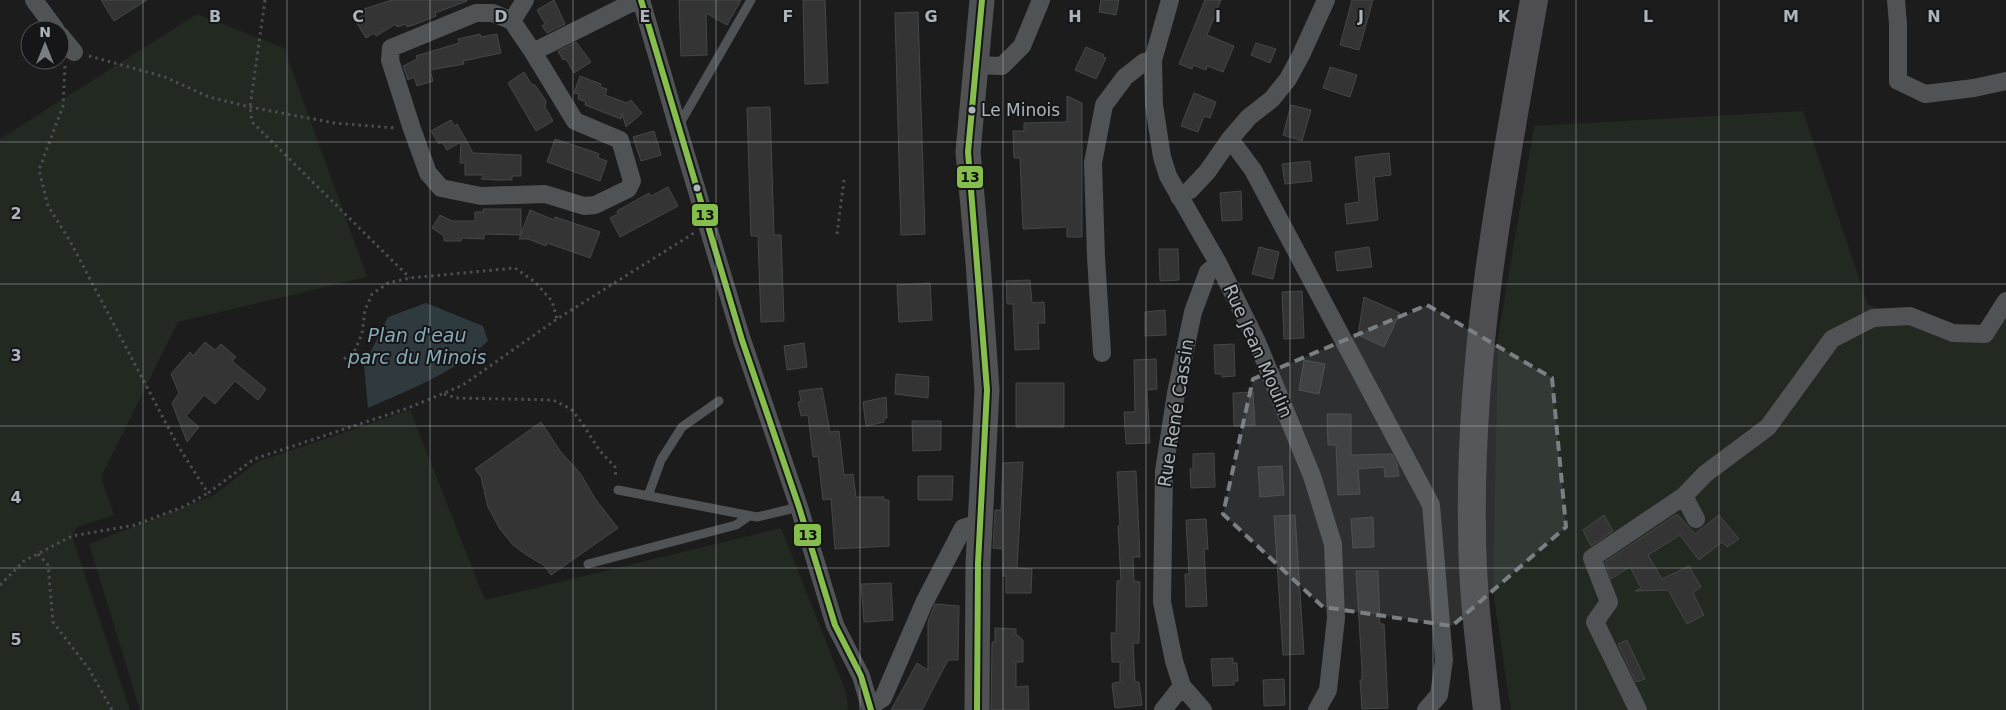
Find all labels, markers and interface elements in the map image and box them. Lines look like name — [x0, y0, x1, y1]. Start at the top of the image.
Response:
text: B — [209, 7, 221, 26]
text: C — [352, 7, 364, 26]
text: D — [494, 7, 508, 26]
text: E — [640, 7, 650, 26]
text: F — [783, 7, 793, 26]
text: G — [924, 7, 938, 26]
text: H — [1068, 7, 1082, 26]
text: I — [1215, 7, 1221, 26]
text: J — [1357, 7, 1364, 26]
text: K — [1498, 7, 1511, 26]
text: L — [1643, 7, 1653, 26]
text: M — [1783, 7, 1799, 26]
text: N — [1927, 7, 1941, 26]
north arrow — [20, 20, 70, 70]
text: N — [39, 24, 51, 40]
place label: Le Minois — [981, 100, 1060, 120]
marker: Le Minois — [967, 105, 977, 115]
line badge: 13 — [956, 165, 984, 189]
text: 13 — [960, 169, 980, 185]
unlabelled marker — [692, 183, 702, 193]
line badge: 13 — [691, 203, 719, 227]
text: 2 — [10, 204, 22, 223]
text: 13 — [695, 207, 715, 223]
street label: Rue Jean Moulin — [1220, 281, 1297, 421]
water label: Plan d'eau parc du Minois — [347, 324, 486, 368]
street label: Rue René Cassin — [1153, 337, 1198, 488]
text: 3 — [10, 346, 22, 365]
text: 4 — [10, 488, 22, 507]
line badge: 13 — [793, 523, 822, 547]
text: 13 — [798, 527, 818, 543]
text: 5 — [10, 630, 22, 649]

